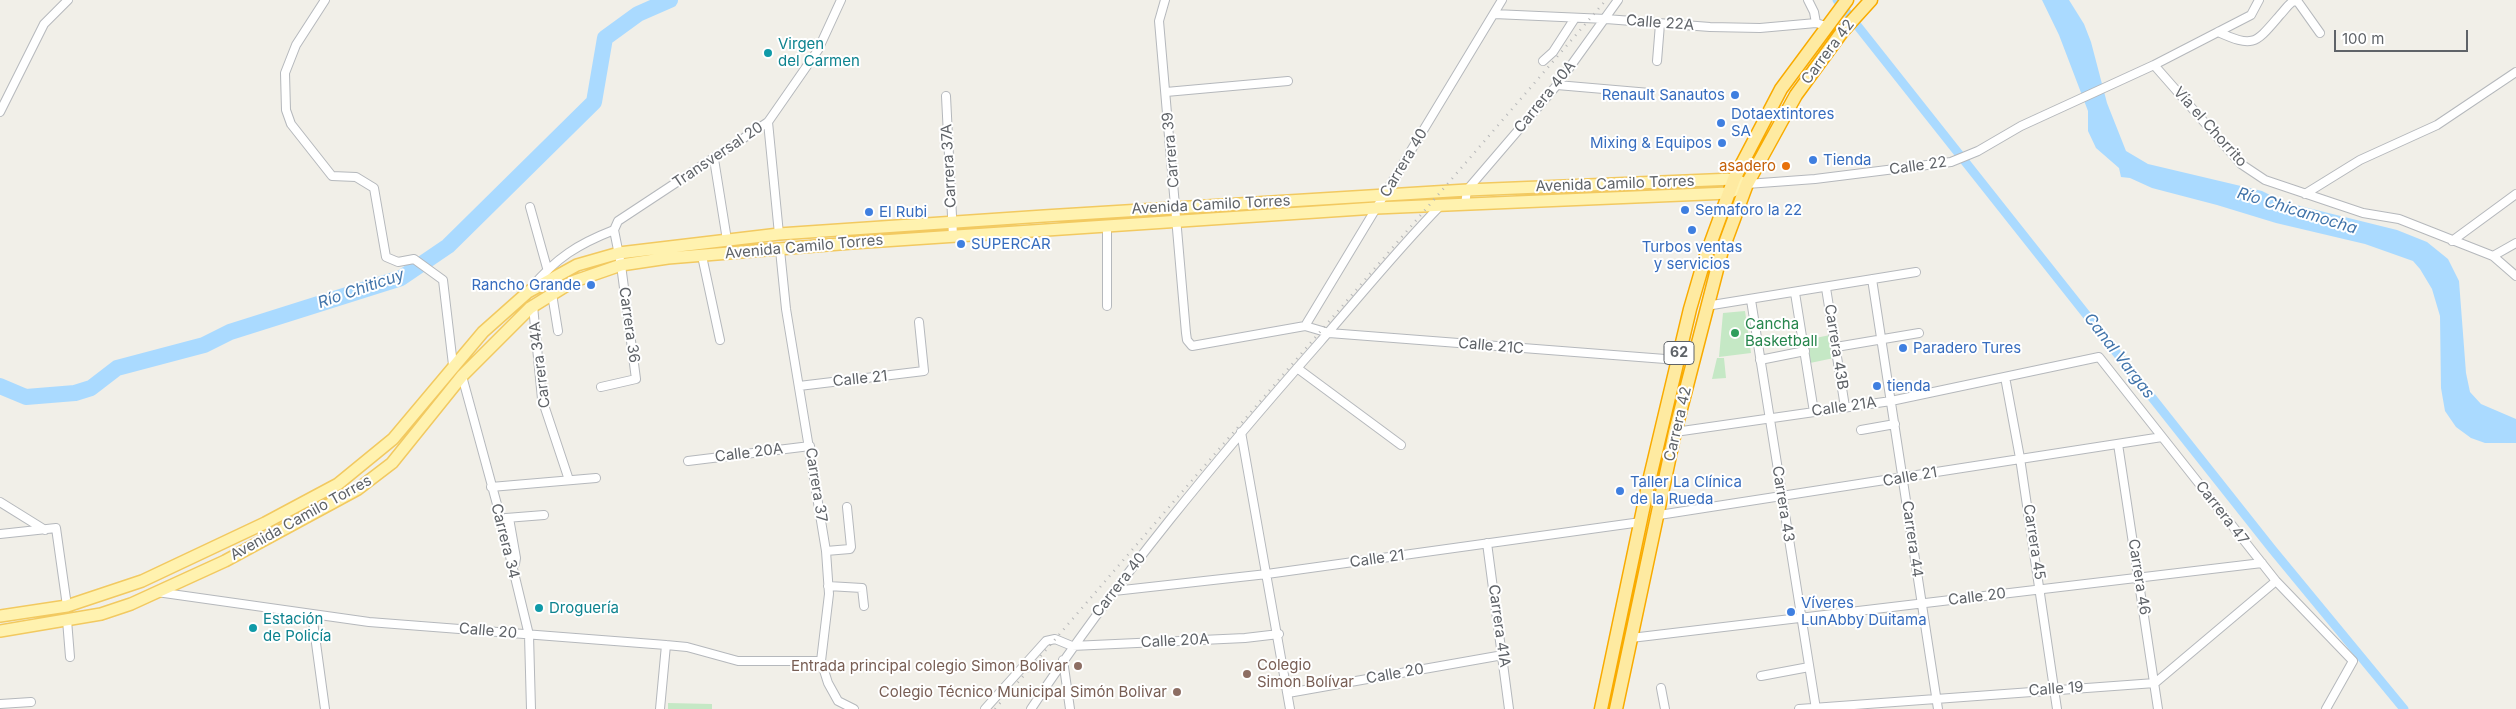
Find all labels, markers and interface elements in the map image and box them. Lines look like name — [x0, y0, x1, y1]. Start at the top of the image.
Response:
street label: Calle 22A — [1625, 12, 1695, 34]
street label: Carrera 42 — [1798, 16, 1858, 88]
scale bar — [2336, 20, 2470, 52]
text: 100 m — [2342, 29, 2384, 48]
place label: Virgen del Carmen — [778, 35, 860, 70]
marker: Virgen del Carmen — [762, 47, 774, 59]
street label: Carrera 40A — [1511, 57, 1579, 137]
street label: Vía el Chorrito — [2169, 83, 2251, 171]
place label: Renault Sanautos — [1602, 86, 1725, 104]
marker: Renault Sanautos — [1729, 89, 1741, 101]
place label: Dotaextintores SA — [1731, 105, 1834, 140]
street label: Carrera 39 — [1159, 111, 1183, 189]
marker: Dotaextintores SA — [1715, 117, 1727, 129]
street label: Transversal 20 — [669, 118, 767, 192]
street label: Carrera 37A — [938, 123, 960, 209]
street label: Carrera 40 — [1376, 125, 1432, 201]
place label: Mixing & Equipos — [1590, 134, 1712, 152]
marker: Mixing & Equipos — [1716, 137, 1728, 149]
place label: Tienda — [1823, 151, 1872, 169]
street label: Calle 22 — [1888, 153, 1948, 179]
marker: Tienda — [1807, 154, 1819, 166]
place label: asadero — [1719, 157, 1776, 175]
marker: asadero — [1780, 160, 1792, 172]
street label: Avenida Camilo Torres — [1535, 172, 1695, 196]
water label: Río Chicamocha — [2235, 184, 2359, 238]
street label: Avenida Camilo Torres — [1131, 192, 1291, 218]
place label: Semaforo la 22 — [1695, 201, 1802, 219]
place label: El Rubi — [879, 203, 927, 221]
marker: Semaforo la 22 — [1679, 204, 1691, 216]
marker: El Rubi — [863, 206, 875, 218]
marker: Turbos ventas y servicios — [1686, 224, 1698, 236]
street label: Avenida Camilo Torres — [724, 231, 884, 263]
place label: SUPERCAR — [971, 235, 1051, 253]
marker: SUPERCAR — [955, 238, 967, 250]
place label: Turbos ventas y servicios — [1642, 238, 1742, 273]
water label: Río Chiticuy — [315, 265, 407, 313]
place label: Rancho Grande — [471, 276, 581, 294]
marker: Rancho Grande — [585, 279, 597, 291]
street label: Carrera 36 — [615, 286, 643, 364]
street label: Carrera 43B — [1820, 303, 1852, 391]
water label: Canal Vargas — [2080, 309, 2158, 403]
place label: Cancha Basketball — [1745, 315, 1818, 350]
street label: Carrera 34A — [526, 321, 554, 409]
marker: Cancha Basketball — [1729, 327, 1741, 339]
street label: Calle 21C — [1457, 334, 1525, 358]
place label: Paradero Tures — [1913, 339, 2021, 357]
road number: 62 — [1664, 342, 1694, 364]
marker: Paradero Tures — [1897, 342, 1909, 354]
street label: Calle 21 — [832, 367, 888, 391]
place label: tienda — [1887, 377, 1931, 395]
marker: tienda — [1871, 380, 1883, 392]
street label: Carrera 42 — [1661, 385, 1695, 463]
street label: Calle 21A — [1810, 394, 1878, 420]
street label: Calle 20A — [714, 440, 784, 466]
street label: Carrera 37 — [801, 446, 831, 524]
street label: Calle 21 — [1881, 463, 1939, 491]
street label: Carrera 43 — [1768, 465, 1798, 543]
street label: Avenida Camilo Torres — [227, 472, 375, 564]
place label: Taller La Clínica de la Rueda — [1630, 473, 1742, 508]
street label: Carrera 47 — [2192, 478, 2252, 548]
marker: Taller La Clínica de la Rueda — [1614, 485, 1626, 497]
street label: Carrera 44 — [1898, 500, 1926, 578]
street label: Carrera 34 — [487, 502, 523, 580]
street label: Carrera 45 — [2019, 503, 2049, 581]
street label: Carrera 46 — [2124, 538, 2154, 616]
street label: Calle 21 — [1349, 546, 1405, 572]
street label: Carrera 40 — [1088, 549, 1150, 621]
street label: Carrera 41A — [1484, 583, 1514, 669]
street label: Calle 20 — [1947, 585, 2007, 609]
place label: Víveres LunAbby Duitama — [1801, 594, 1927, 629]
place label: Droguería — [549, 599, 619, 617]
marker: Droguería — [533, 602, 545, 614]
marker: Víveres LunAbby Duitama — [1785, 606, 1797, 618]
place label: Estación de Policía — [263, 610, 332, 645]
street label: Calle 20 — [458, 619, 518, 643]
marker: Estación de Policía — [247, 622, 259, 634]
street label: Calle 20A — [1140, 630, 1210, 652]
place label: Colegio Simon Bolívar — [1257, 656, 1354, 691]
place label: Entrada principal colegio Simon Bolivar — [791, 657, 1068, 675]
marker: Entrada principal colegio Simon Bolivar — [1072, 660, 1084, 672]
street label: Calle 20 — [1365, 660, 1425, 688]
marker: Colegio Simon Bolívar — [1241, 668, 1253, 680]
street label: Calle 19 — [2028, 678, 2084, 700]
place label: Colegio Técnico Municipal Simón Bolivar — [879, 683, 1167, 701]
marker: Colegio Técnico Municipal Simón Bolivar — [1171, 686, 1183, 698]

